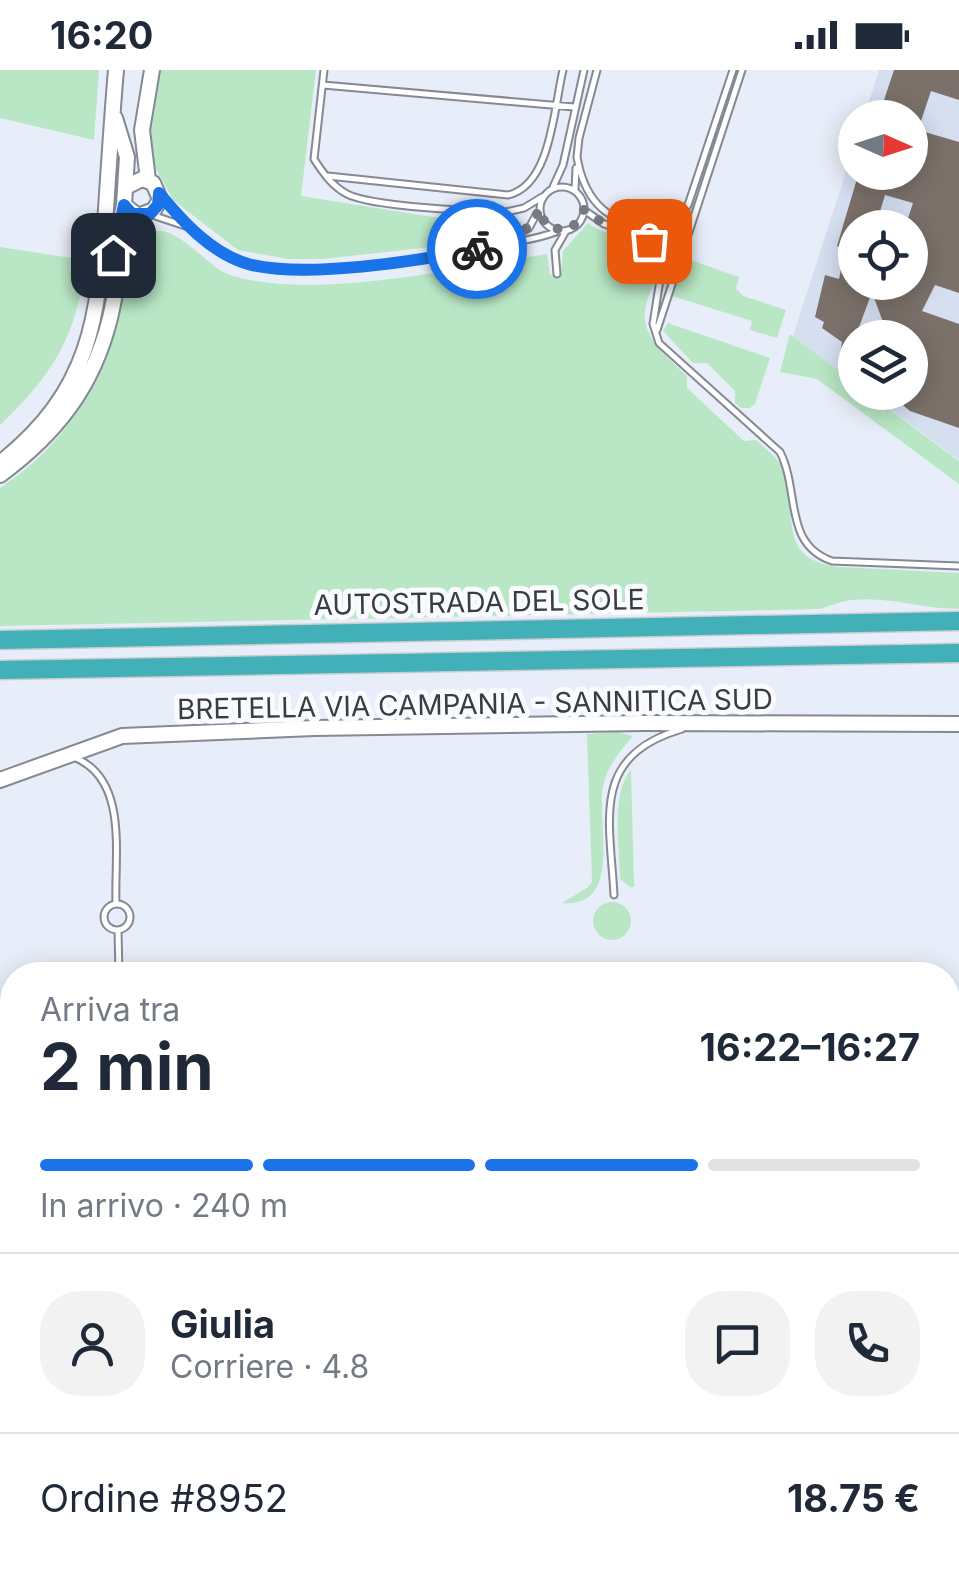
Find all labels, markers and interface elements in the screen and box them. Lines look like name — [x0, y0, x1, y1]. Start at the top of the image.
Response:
text: 16:20 — [50, 12, 153, 58]
north arrow — [838, 100, 928, 190]
map controls — [838, 100, 928, 410]
courier — [427, 199, 527, 299]
pin — [607, 199, 692, 284]
button: locate — [838, 210, 928, 300]
pin — [71, 213, 156, 298]
icon: bag — [622, 214, 677, 269]
icon: bike — [450, 222, 505, 277]
icon: home — [86, 228, 141, 283]
button: layers — [838, 320, 928, 410]
street label: AUTOSTRADA DEL SOLE — [313, 582, 645, 622]
street label: BRETELLA VIA CAMPANIA - SANNITICA SUD — [177, 682, 773, 726]
text: Arriva tra — [40, 990, 180, 1029]
text: 16:22–16:27 — [700, 1024, 920, 1070]
text: 2 min — [40, 1027, 214, 1106]
text: In arrivo · 240 m — [40, 1186, 288, 1225]
button: person — [40, 1291, 145, 1396]
button: chat — [685, 1291, 790, 1396]
button: phone — [815, 1291, 920, 1396]
text: Giulia — [170, 1301, 275, 1347]
text: Corriere · 4.8 — [170, 1347, 369, 1386]
text: Ordine #8952 — [40, 1475, 288, 1521]
text: 18.75 € — [787, 1475, 920, 1521]

